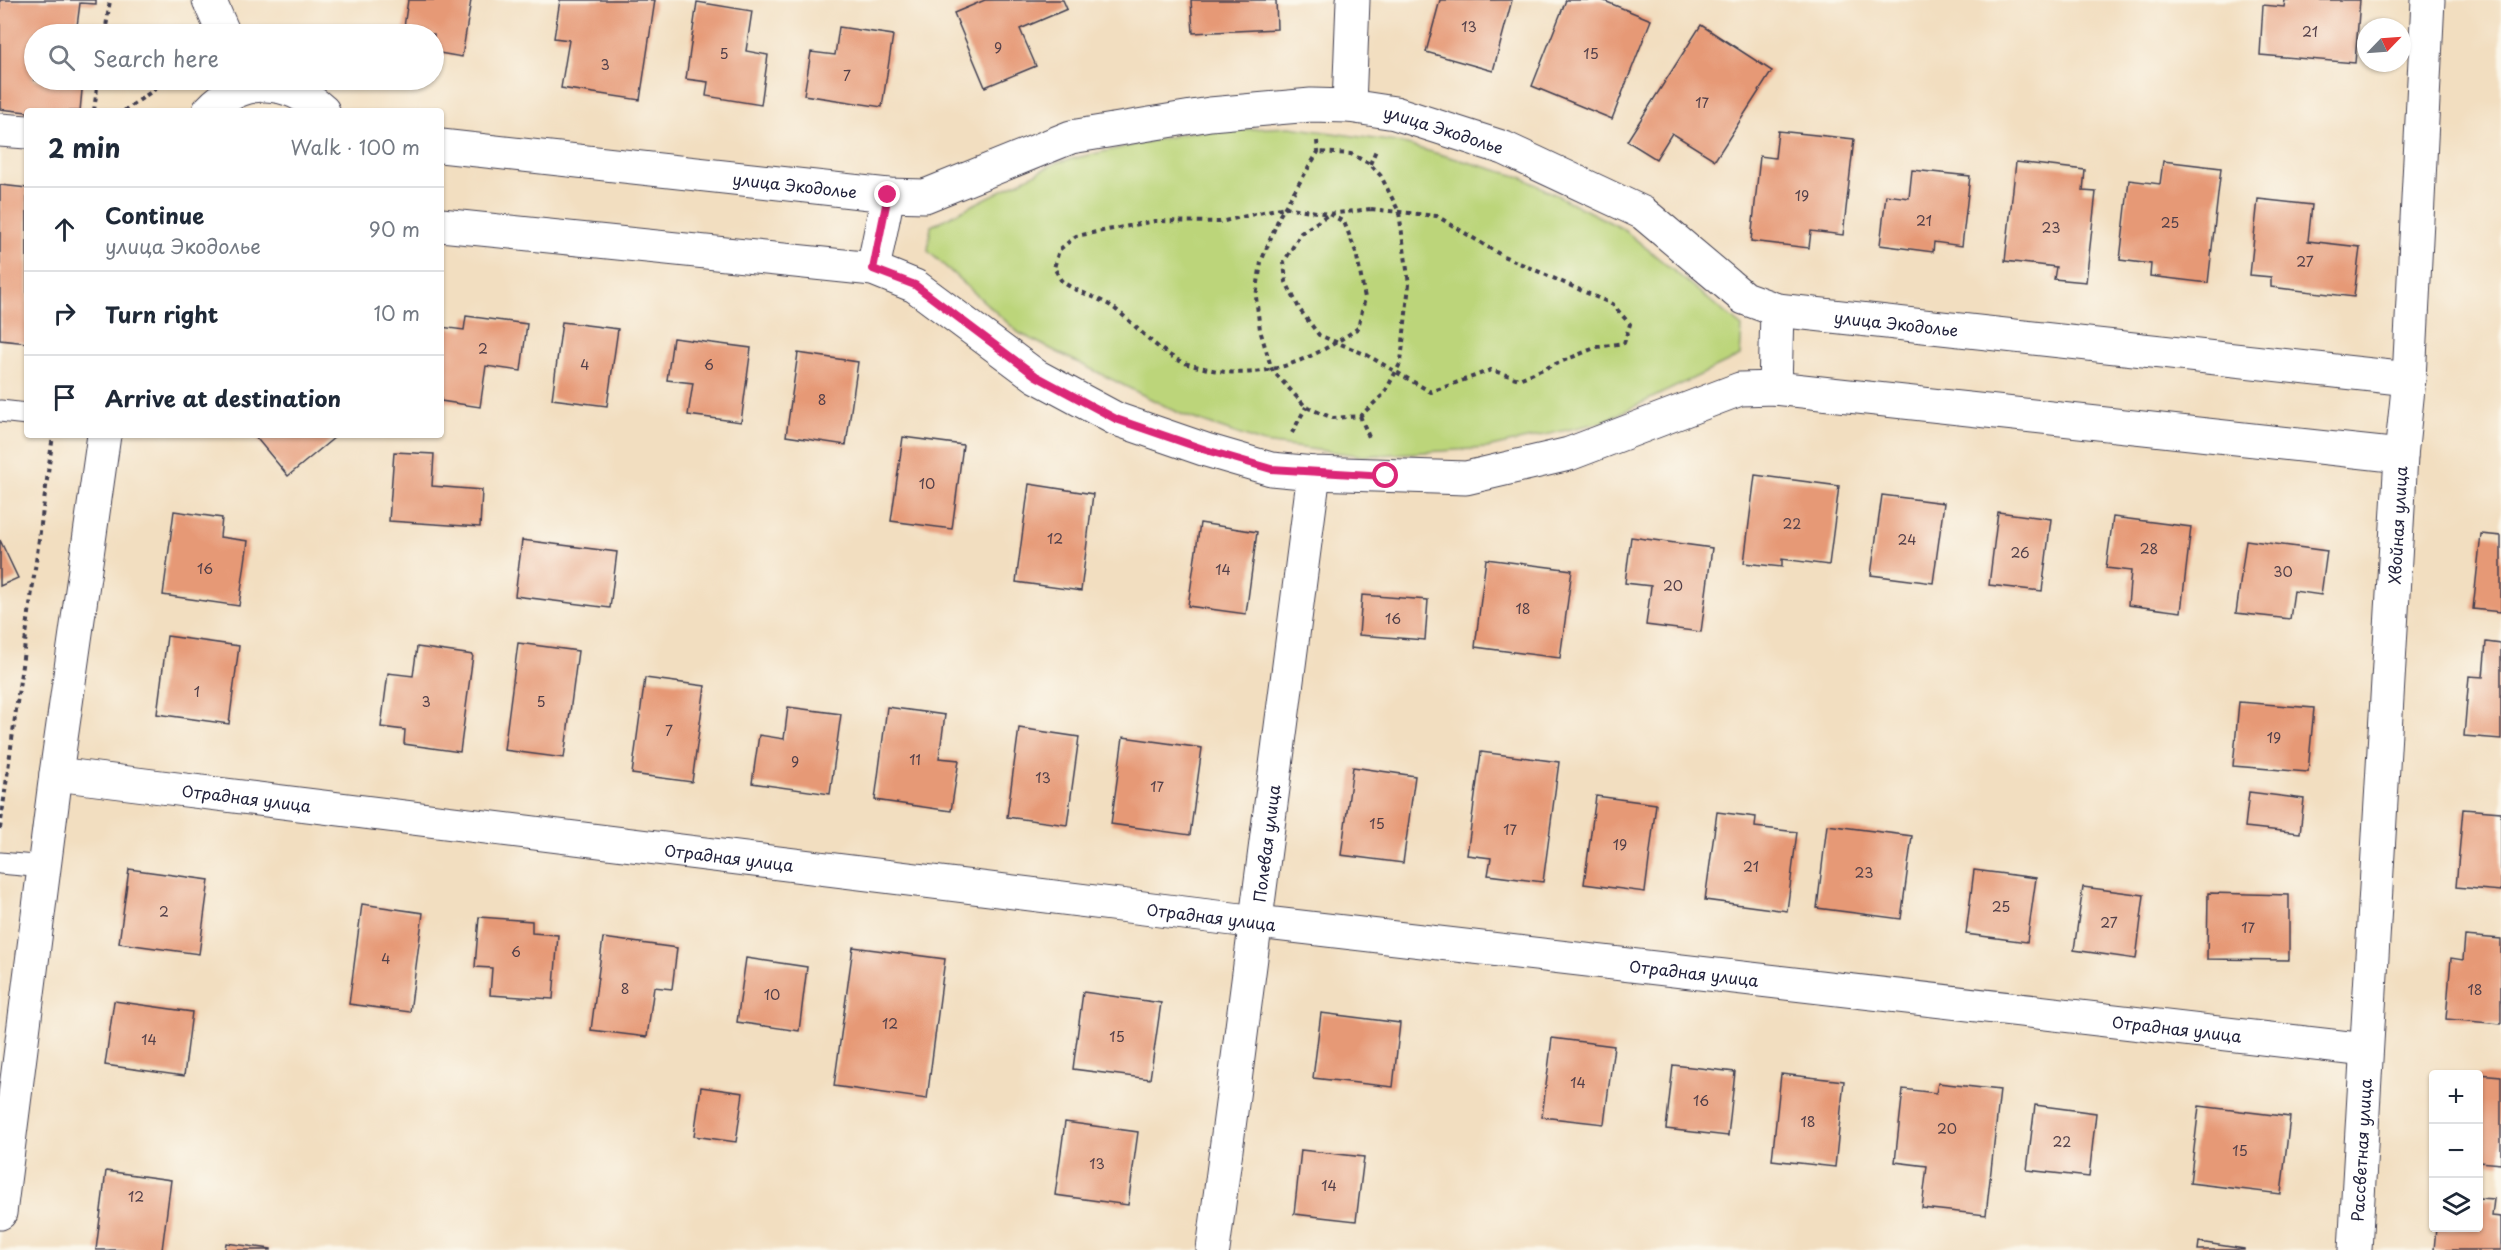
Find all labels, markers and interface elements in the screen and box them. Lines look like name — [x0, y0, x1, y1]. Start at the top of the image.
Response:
house number: 13 — [1461, 16, 1477, 37]
north arrow — [2357, 18, 2411, 72]
house number: 21 — [2302, 21, 2318, 42]
search box — [24, 24, 444, 90]
house number: 9 — [994, 37, 1002, 58]
icon: search — [45, 41, 78, 74]
text: Search here — [93, 41, 219, 74]
house number: 5 — [719, 43, 729, 64]
house number: 15 — [1583, 43, 1599, 64]
house number: 3 — [600, 54, 610, 75]
house number: 7 — [843, 65, 851, 86]
house number: 17 — [1695, 92, 1709, 113]
street label: улица Экодолье — [1382, 99, 1507, 159]
text: 2 min — [48, 128, 121, 167]
text: Walk · 100 m — [290, 132, 420, 162]
street label: улица Экодолье — [732, 166, 858, 204]
route end — [874, 181, 900, 207]
house number: 19 — [1795, 185, 1809, 206]
text: Continue — [105, 198, 204, 231]
house number: 21 — [1916, 210, 1932, 231]
house number: 25 — [2161, 212, 2179, 233]
icon: ahead — [48, 213, 81, 246]
text: 90 m — [369, 214, 420, 244]
house number: 23 — [2042, 217, 2060, 238]
text: улица Экодолье — [105, 231, 261, 261]
house number: 27 — [2296, 251, 2314, 272]
icon: right — [48, 297, 81, 330]
text: Turn right — [105, 297, 218, 330]
text: 10 m — [373, 298, 420, 328]
street label: улица Экодолье — [1833, 304, 1960, 342]
house number: 2 — [478, 338, 488, 359]
house number: 4 — [580, 354, 590, 375]
house number: 6 — [704, 354, 714, 375]
icon: arrive — [48, 381, 81, 414]
text: Arrive at destination — [105, 381, 341, 414]
house number: 8 — [818, 389, 826, 410]
route start — [1372, 462, 1398, 488]
street label: Хвойная улица — [2382, 465, 2412, 585]
house number: 10 — [919, 473, 935, 494]
house number: 22 — [1783, 513, 1801, 534]
house number: 12 — [1047, 528, 1063, 549]
house number: 24 — [1898, 529, 1916, 550]
house number: 28 — [2140, 538, 2158, 559]
house number: 26 — [2010, 542, 2030, 563]
house number: 16 — [197, 558, 213, 579]
house number: 14 — [1215, 559, 1231, 580]
house number: 30 — [2273, 561, 2293, 582]
house number: 20 — [1663, 575, 1683, 596]
house number: 18 — [1515, 598, 1531, 619]
house number: 16 — [1385, 608, 1401, 629]
house number: 1 — [194, 681, 200, 702]
house number: 3 — [421, 691, 431, 712]
house number: 5 — [536, 691, 546, 712]
house number: 7 — [665, 720, 673, 741]
house number: 19 — [2267, 727, 2281, 748]
house number: 11 — [909, 749, 921, 770]
house number: 9 — [791, 751, 799, 772]
house number: 13 — [1035, 767, 1051, 788]
house number: 17 — [1150, 776, 1164, 797]
street label: Отрадная улица — [180, 778, 313, 817]
street label: Полевая улица — [1246, 783, 1285, 904]
house number: 15 — [1369, 813, 1385, 834]
house number: 17 — [1503, 819, 1517, 840]
house number: 19 — [1613, 834, 1627, 855]
street label: Отрадная улица — [663, 837, 795, 877]
house number: 21 — [1743, 856, 1759, 877]
house number: 23 — [1855, 862, 1873, 883]
street label: Отрадная улица — [1145, 896, 1277, 936]
house number: 25 — [1992, 896, 2010, 917]
house number: 2 — [159, 901, 169, 922]
house number: 27 — [2100, 912, 2118, 933]
house number: 17 — [2241, 917, 2255, 938]
house number: 6 — [511, 941, 521, 962]
house number: 4 — [381, 948, 391, 969]
street label: Отрадная улица — [1628, 953, 1760, 992]
house number: 8 — [621, 978, 629, 999]
house number: 18 — [2467, 979, 2483, 1000]
house number: 10 — [764, 984, 780, 1005]
street label: Отрадная улица — [2111, 1009, 2243, 1048]
house number: 12 — [882, 1013, 898, 1034]
house number: 15 — [1109, 1026, 1125, 1047]
house number: 14 — [141, 1029, 157, 1050]
map controls — [2429, 1070, 2483, 1232]
button: + — [2429, 1070, 2483, 1124]
house number: 14 — [1570, 1072, 1586, 1093]
street label: Рассветная улица — [2345, 1078, 2377, 1223]
house number: 16 — [1693, 1090, 1709, 1111]
house number: 18 — [1800, 1111, 1816, 1132]
house number: 20 — [1937, 1118, 1957, 1139]
button: − — [2429, 1124, 2483, 1178]
house number: 22 — [2053, 1131, 2071, 1152]
house number: 15 — [2232, 1140, 2248, 1161]
house number: 13 — [1089, 1153, 1105, 1174]
house number: 14 — [1321, 1175, 1337, 1196]
button: layers — [2429, 1178, 2483, 1232]
house number: 12 — [128, 1186, 144, 1207]

